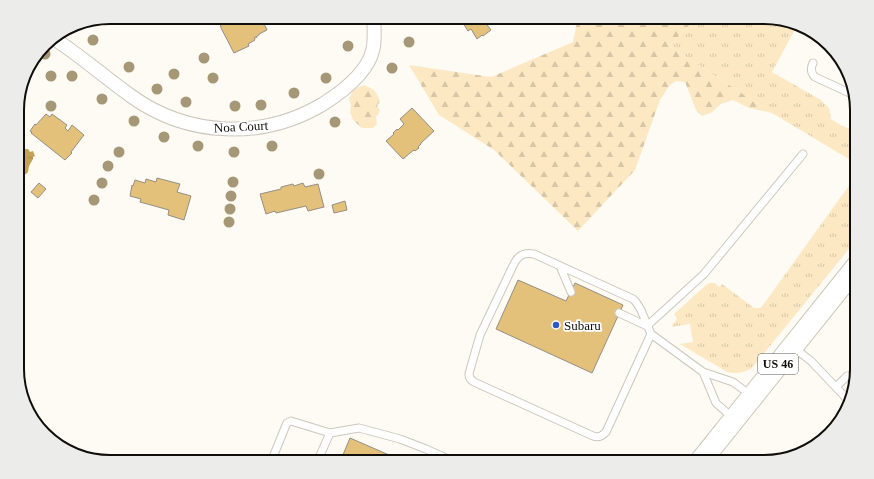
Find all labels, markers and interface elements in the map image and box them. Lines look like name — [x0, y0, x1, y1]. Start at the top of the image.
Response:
street label: Noa Court — [213, 118, 269, 135]
place label: Subaru — [564, 318, 601, 333]
marker: Subaru — [551, 320, 561, 330]
road number: US 46 — [758, 354, 798, 374]

